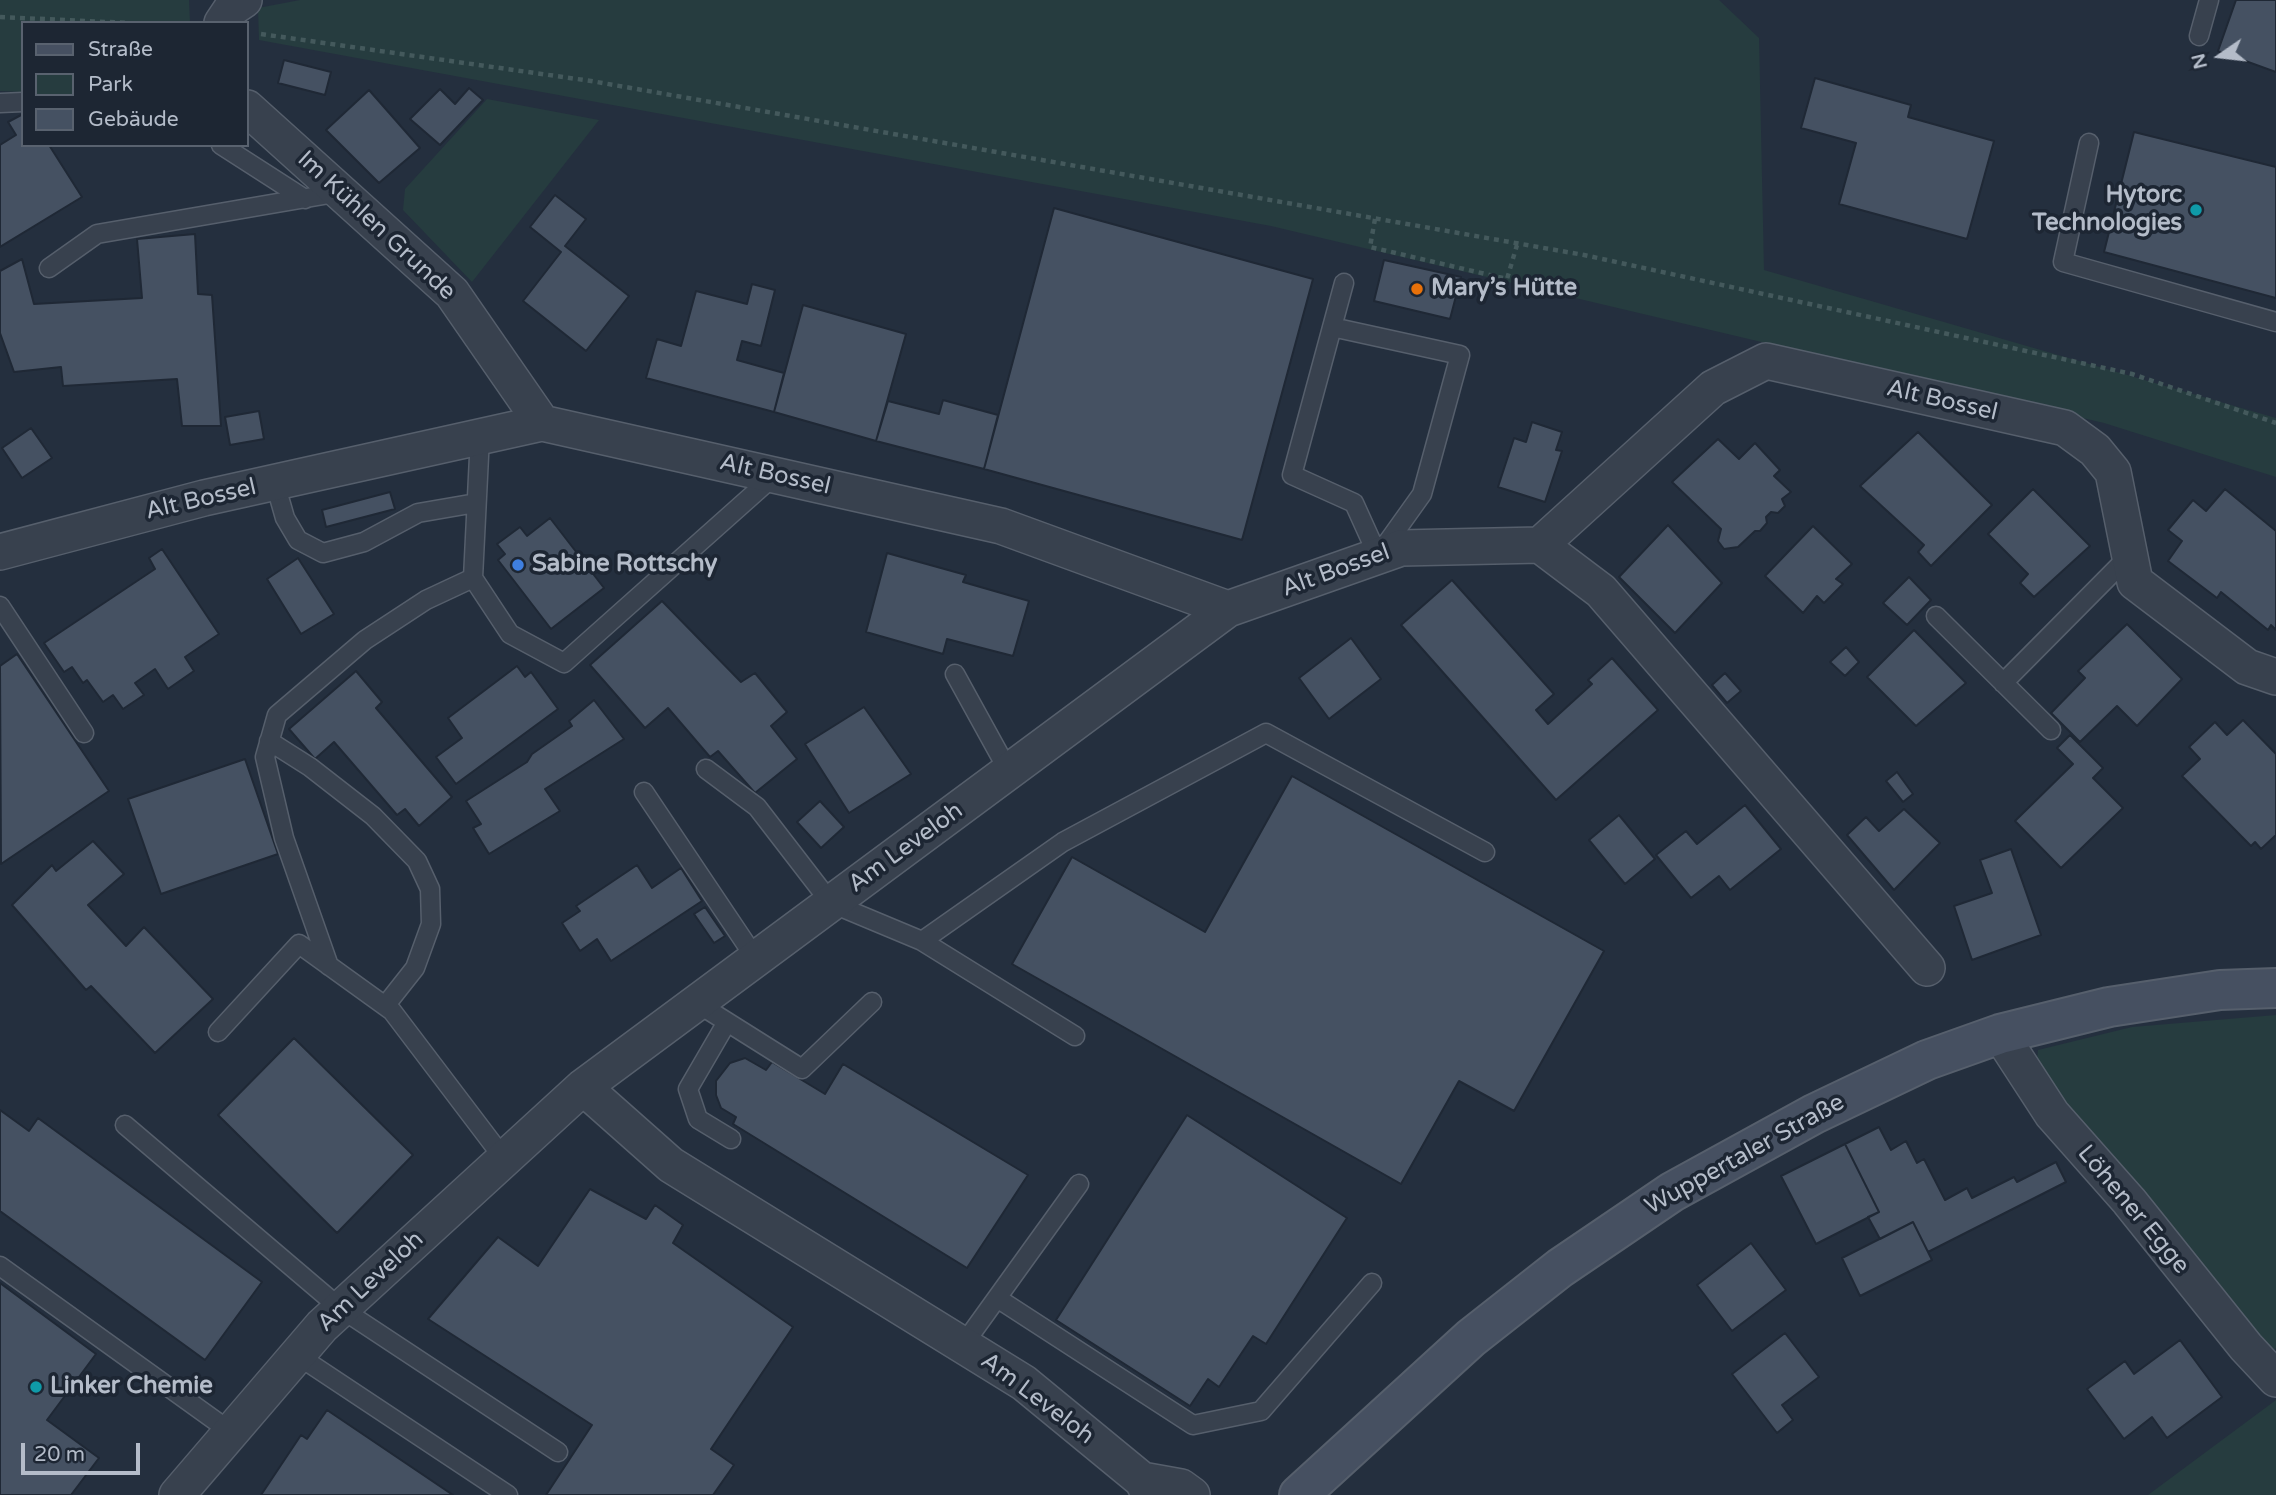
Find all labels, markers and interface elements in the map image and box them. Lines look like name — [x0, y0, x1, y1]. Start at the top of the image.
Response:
legend — [21, 21, 248, 147]
north arrow — [2185, 21, 2255, 91]
text: Straße — [88, 37, 153, 62]
text: N — [2187, 51, 2212, 71]
text: Park — [88, 72, 133, 97]
text: Gebäude — [88, 107, 179, 132]
street label: Im Kühlen Grunde — [291, 145, 461, 307]
place label: Hytorc Technologies — [2032, 182, 2182, 238]
marker: Hytorc Technologies — [2188, 202, 2204, 218]
place label: Mary’s Hütte — [1431, 275, 1577, 303]
marker: Mary’s Hütte — [1409, 281, 1425, 297]
street label: Alt Bossel — [1884, 374, 2000, 428]
street label: Alt Bossel — [717, 448, 833, 502]
street label: Alt Bossel — [143, 473, 259, 527]
street label: Alt Bossel — [1278, 538, 1394, 604]
place label: Sabine Rottschy — [532, 551, 717, 579]
marker: Sabine Rottschy — [510, 557, 526, 573]
street label: Am Leveloh — [843, 797, 969, 899]
street label: Wuppertaler Straße — [1641, 1088, 1849, 1222]
street label: Löhener Egge — [2071, 1140, 2195, 1280]
street label: Am Leveloh — [312, 1226, 430, 1338]
street label: Am Leveloh — [975, 1347, 1099, 1451]
place label: Linker Chemie — [50, 1373, 213, 1401]
marker: Linker Chemie — [28, 1379, 44, 1395]
scale bar — [24, 1428, 144, 1472]
text: 20 m — [34, 1442, 85, 1467]

